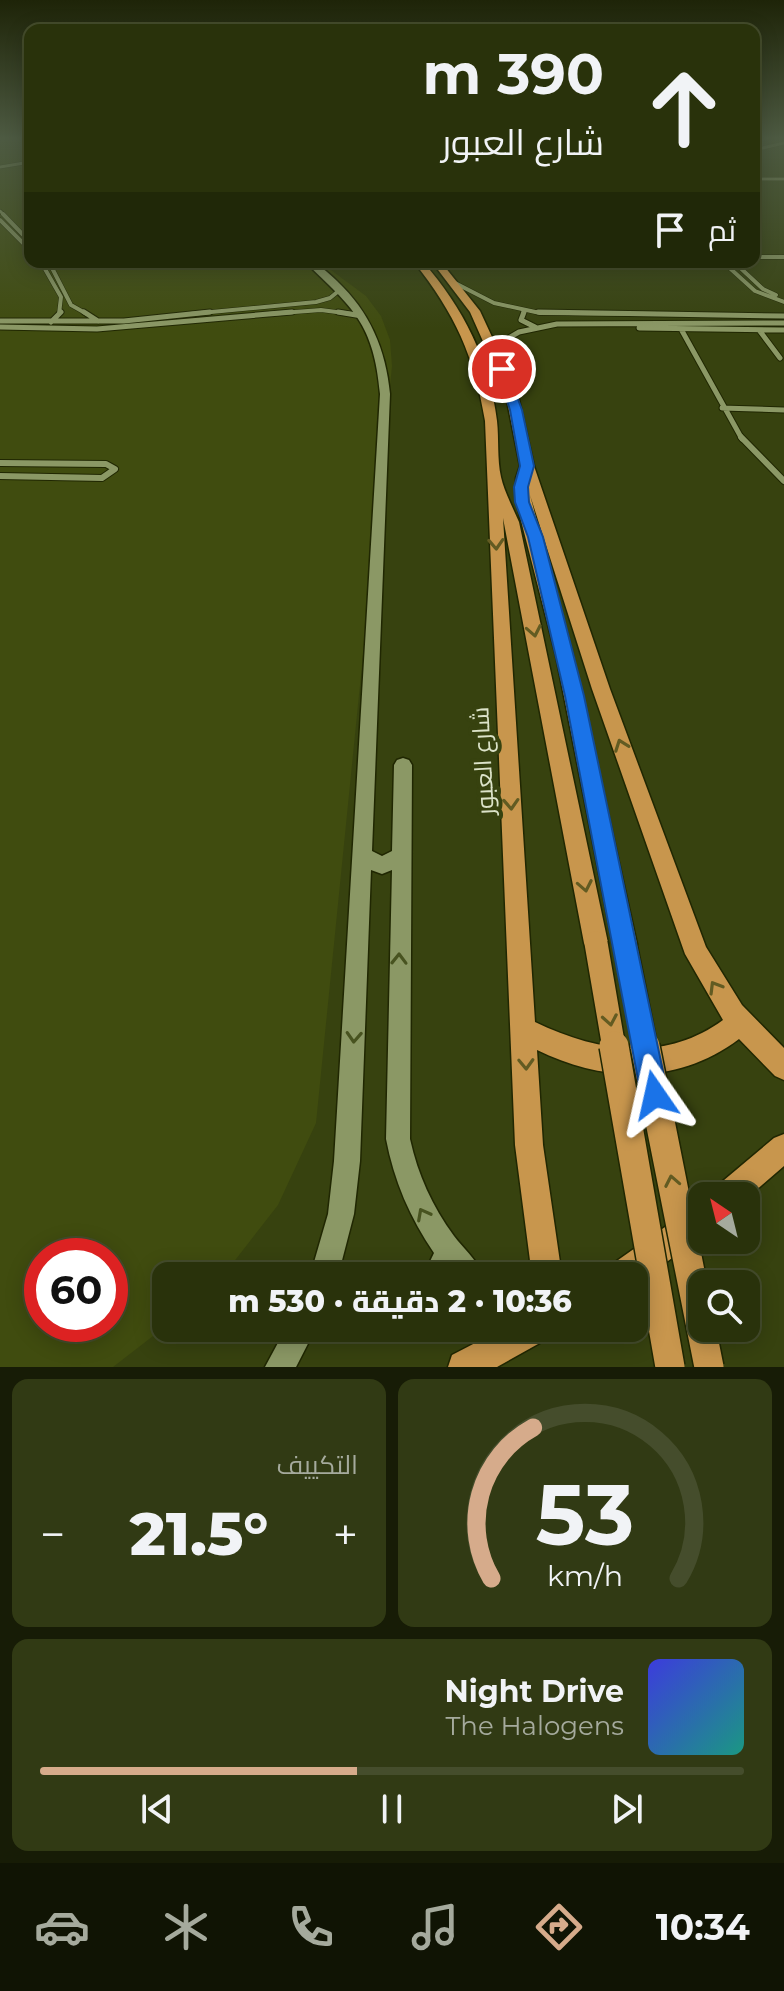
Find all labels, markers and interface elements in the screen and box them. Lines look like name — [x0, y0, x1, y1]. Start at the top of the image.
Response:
text: 390 m — [423, 40, 604, 108]
icon: ahead — [632, 56, 736, 160]
text: شارع العبور — [441, 120, 604, 164]
icon: arrive — [648, 208, 692, 252]
text: ثم — [708, 212, 736, 249]
pin — [468, 335, 536, 403]
icon: arrive — [480, 347, 524, 391]
one-way arrow — [487, 538, 504, 551]
one-way arrow — [525, 624, 542, 638]
street label: شارع العبور — [465, 706, 502, 818]
one-way arrow — [614, 739, 631, 753]
one-way arrow — [502, 798, 519, 811]
one-way arrow — [575, 880, 592, 893]
one-way arrow — [390, 952, 408, 965]
one-way arrow — [709, 981, 725, 996]
one-way arrow — [600, 1013, 617, 1027]
one-way arrow — [346, 1031, 363, 1044]
position arrow — [613, 1053, 697, 1137]
one-way arrow — [517, 1058, 534, 1071]
one-way arrow — [664, 1174, 681, 1188]
north arrow — [688, 1182, 760, 1254]
map controls — [688, 1182, 760, 1342]
one-way arrow — [417, 1208, 433, 1223]
speed limit sign: 60 — [24, 1238, 128, 1342]
button: search — [688, 1270, 760, 1342]
text: 10:36 · 2 دقيقة · 530 m — [228, 1283, 572, 1320]
text: التكييف — [276, 1449, 358, 1481]
text: 53 — [536, 1464, 634, 1566]
text: 21.5° — [130, 1497, 268, 1570]
text: − — [40, 1507, 65, 1561]
text: + — [333, 1507, 358, 1561]
text: km/h — [547, 1558, 623, 1593]
text: Night Drive — [444, 1673, 624, 1710]
text: The Halogens — [445, 1710, 624, 1742]
icon: previous — [135, 1787, 179, 1831]
icon: pause — [370, 1787, 414, 1831]
icon: next — [605, 1787, 649, 1831]
icon: car — [34, 1899, 90, 1955]
icon: climate — [158, 1899, 214, 1955]
icon: phone — [283, 1899, 339, 1955]
icon: music — [407, 1899, 463, 1955]
icon: directions — [531, 1899, 587, 1955]
text: 10:34 — [656, 1905, 750, 1949]

